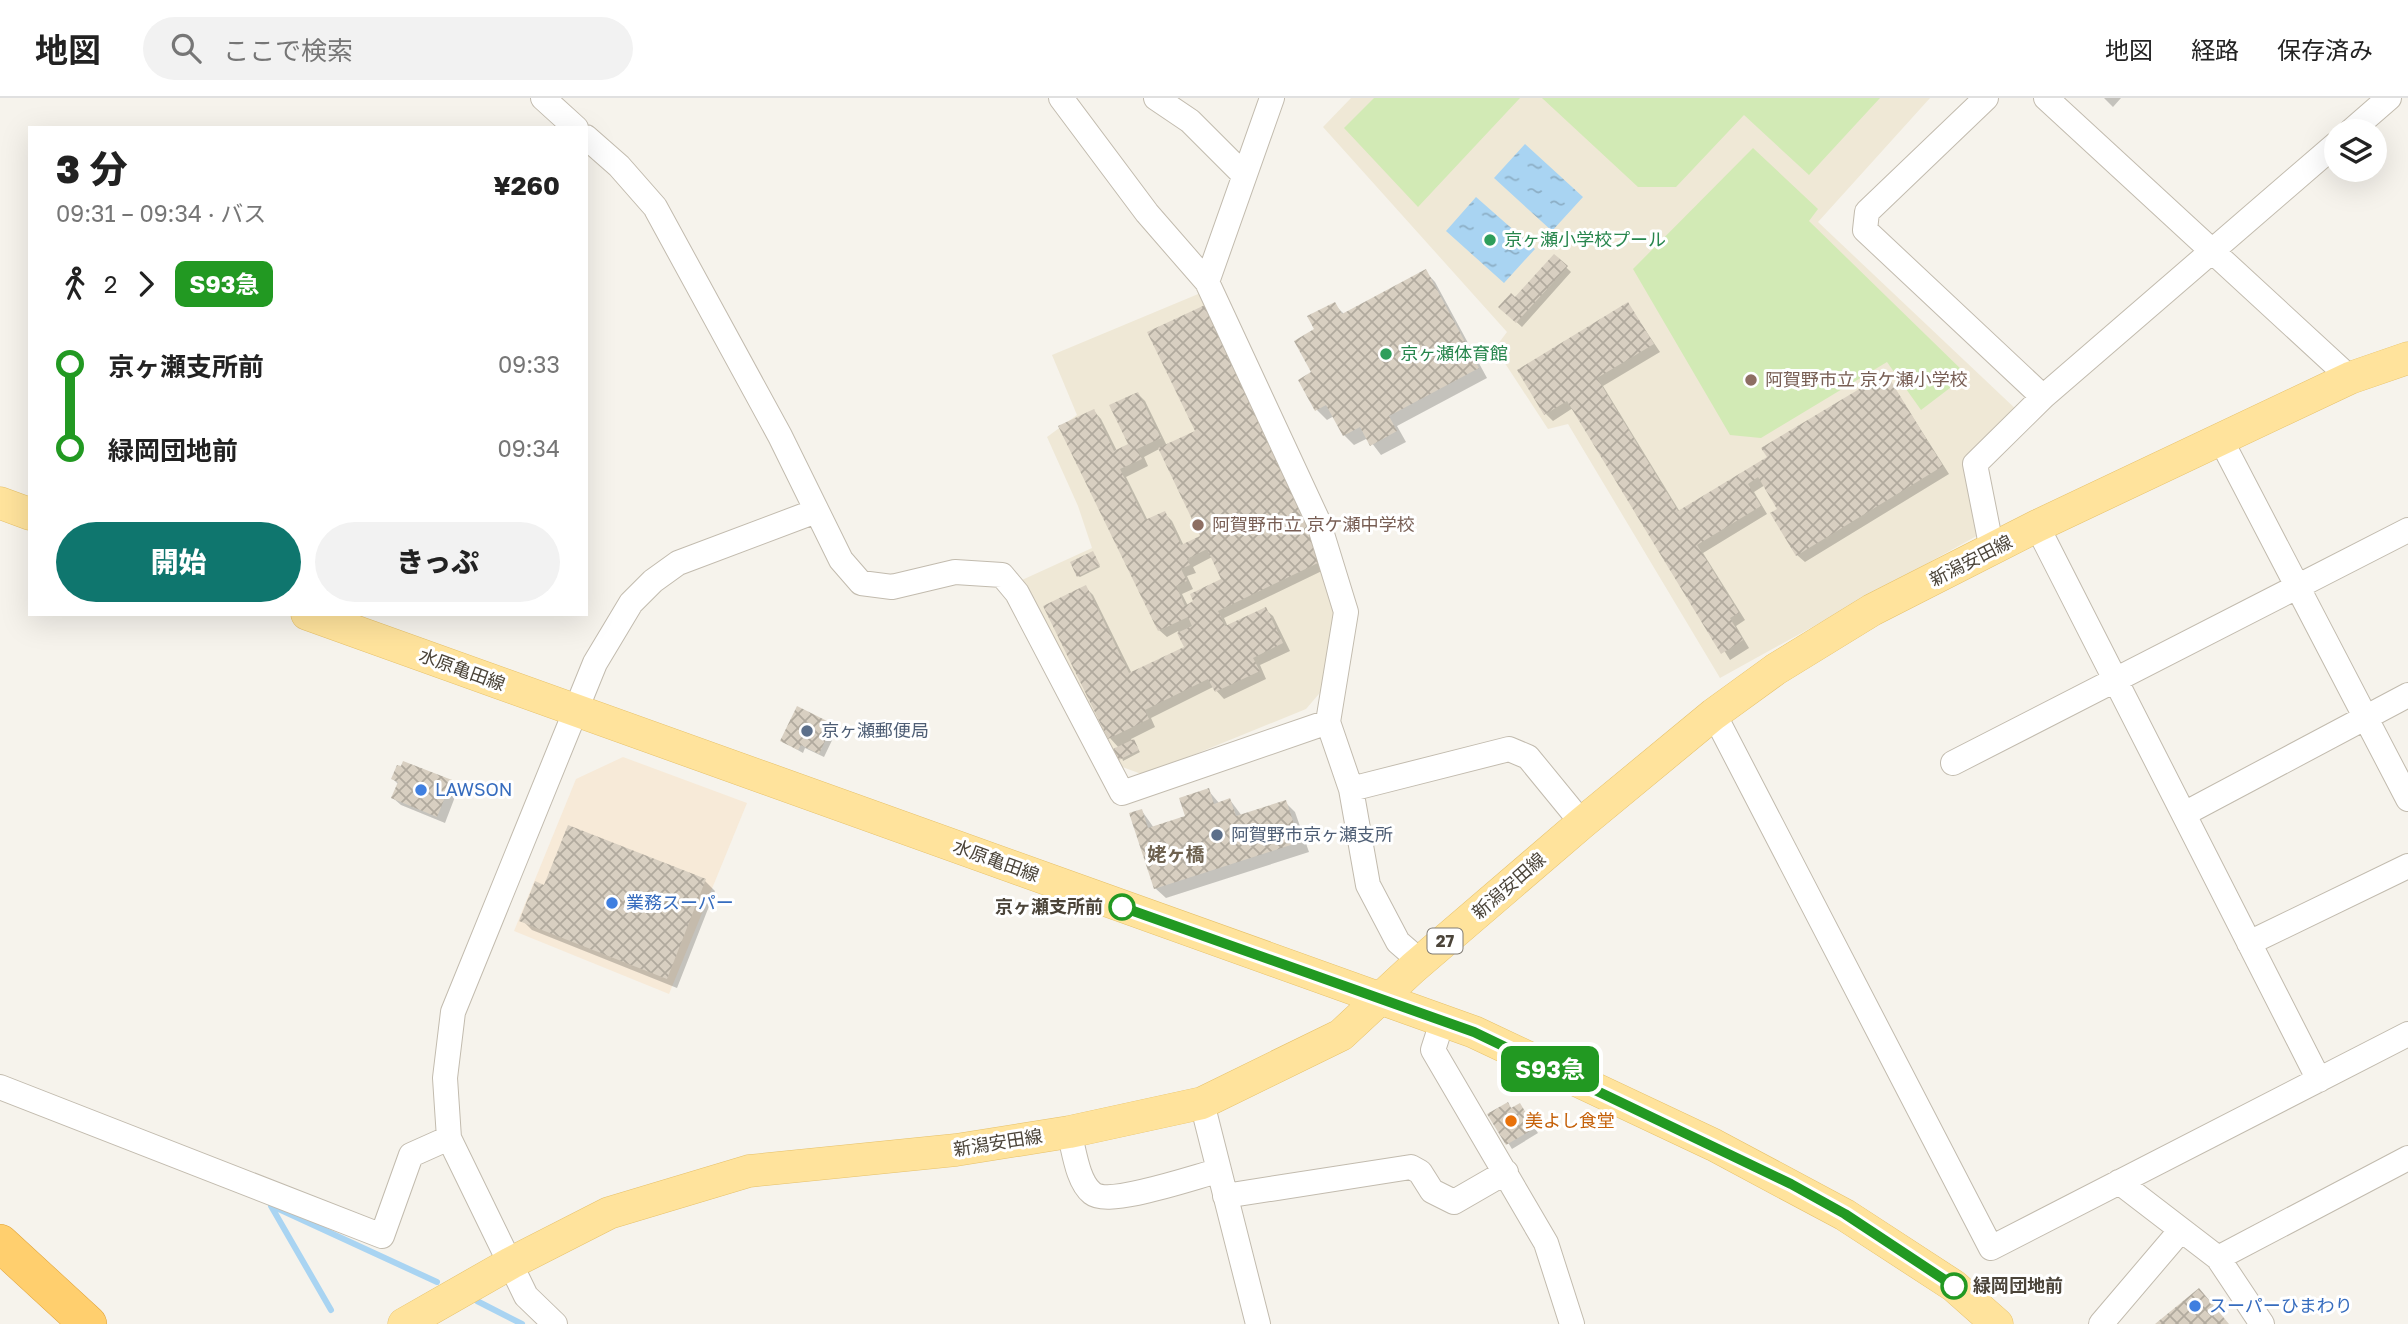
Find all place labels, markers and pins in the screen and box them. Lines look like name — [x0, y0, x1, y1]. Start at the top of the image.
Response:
place label: 京ヶ瀬小学校プール — [1504, 228, 1666, 250]
marker: 京ヶ瀬小学校プール — [1482, 232, 1498, 248]
place label: 京ヶ瀬体育館 — [1400, 342, 1508, 364]
marker: 京ヶ瀬体育館 — [1378, 346, 1394, 362]
place label: 阿賀野市立 京ケ瀬小学校 — [1765, 368, 1968, 390]
marker: 阿賀野市立 京ケ瀬小学校 — [1743, 372, 1759, 388]
place label: 阿賀野市立 京ケ瀬中学校 — [1212, 513, 1415, 535]
marker: 阿賀野市立 京ケ瀬中学校 — [1190, 517, 1206, 533]
place label: 京ヶ瀬郵便局 — [821, 719, 929, 741]
marker: 京ヶ瀬郵便局 — [799, 723, 815, 739]
place label: LAWSON — [435, 778, 512, 800]
marker: LAWSON — [413, 782, 429, 798]
place label: 阿賀野市京ヶ瀬支所 — [1231, 823, 1393, 845]
marker: 阿賀野市京ヶ瀬支所 — [1209, 827, 1225, 843]
place label: 業務スーパー — [626, 891, 734, 913]
marker: 京ヶ瀬支所前 — [1109, 894, 1135, 920]
marker: 業務スーパー — [604, 895, 620, 911]
place label: 京ヶ瀬支所前 — [995, 895, 1103, 917]
place label: 美よし食堂 — [1525, 1109, 1615, 1131]
marker: 美よし食堂 — [1503, 1113, 1519, 1129]
marker: 緑岡団地前 — [1941, 1273, 1967, 1299]
place label: 緑岡団地前 — [1973, 1274, 2063, 1296]
place label: スーパーひまわり — [2209, 1294, 2353, 1316]
marker: スーパーひまわり — [2187, 1298, 2203, 1314]

